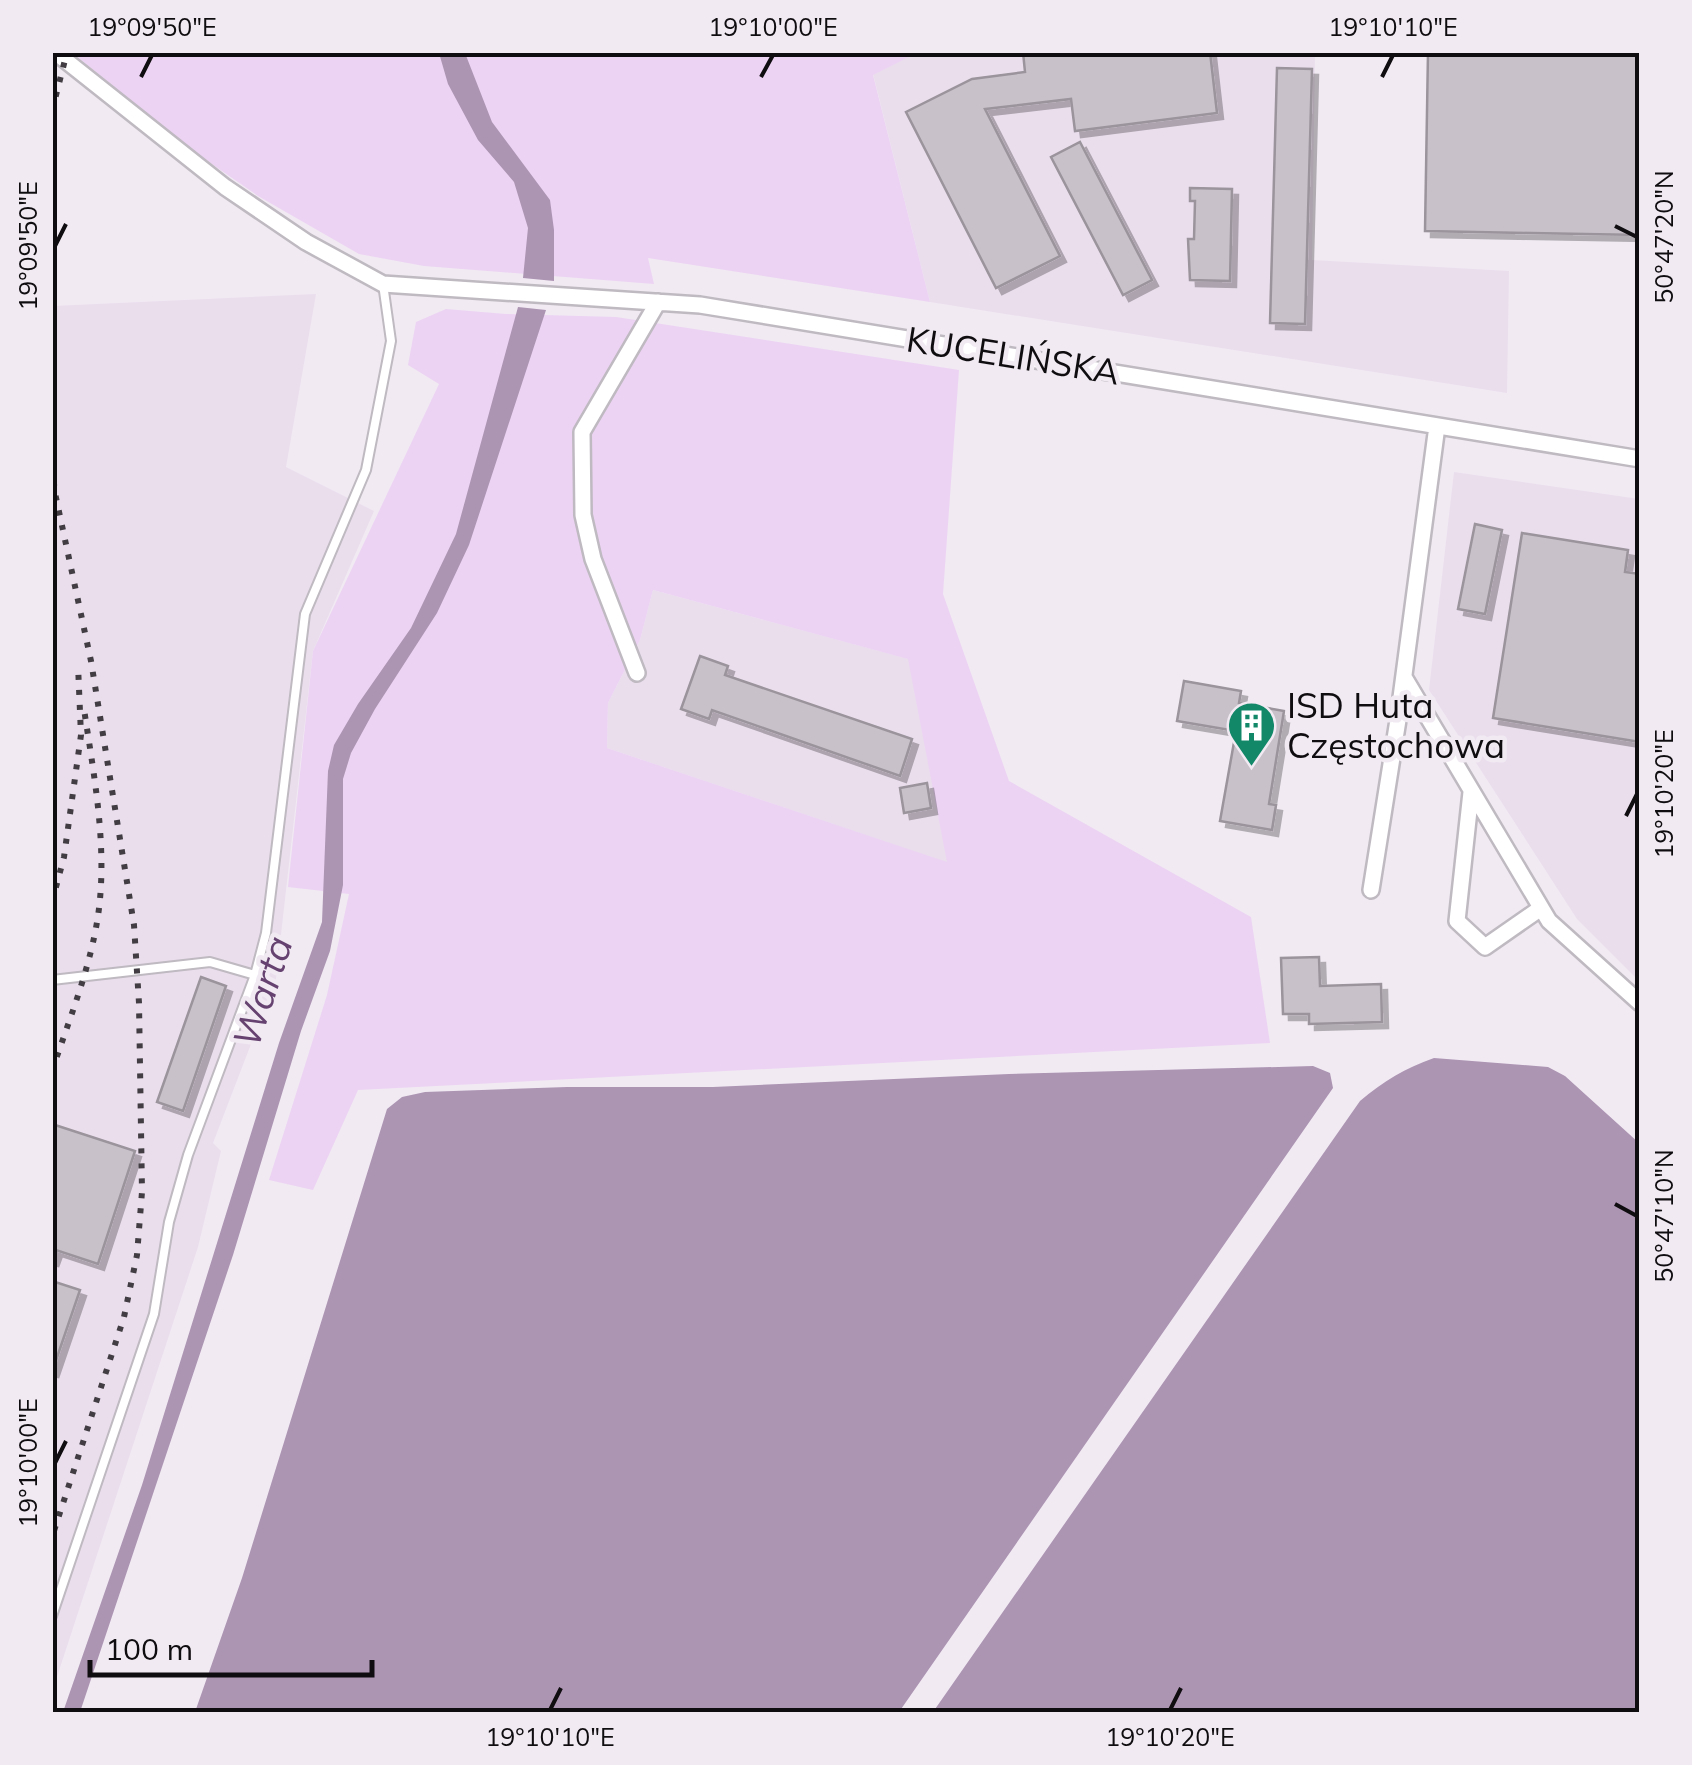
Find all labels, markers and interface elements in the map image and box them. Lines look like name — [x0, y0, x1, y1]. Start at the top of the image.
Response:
text: 19°09'50"E — [87, 11, 217, 42]
text: 19°10'00"E — [708, 11, 838, 42]
text: 19°10'10"E — [1328, 11, 1458, 42]
text: 50°47'20"N — [1648, 170, 1679, 304]
text: 19°09'50"E — [12, 181, 43, 311]
street label: KUCELIŃSKA — [904, 316, 1123, 394]
place label: ISD Huta Częstochowa — [1287, 683, 1505, 767]
building icon: ISD Huta Częstochowa — [1226, 700, 1278, 768]
text: 19°10'20"E — [1648, 729, 1679, 859]
water label: Warta — [222, 930, 302, 1053]
text: 50°47'10"N — [1648, 1149, 1679, 1283]
text: 19°10'00"E — [12, 1398, 43, 1528]
scale bar — [90, 1615, 372, 1677]
text: 100 m — [105, 1630, 193, 1668]
text: 19°10'10"E — [485, 1721, 615, 1752]
text: 19°10'20"E — [1105, 1721, 1235, 1752]

